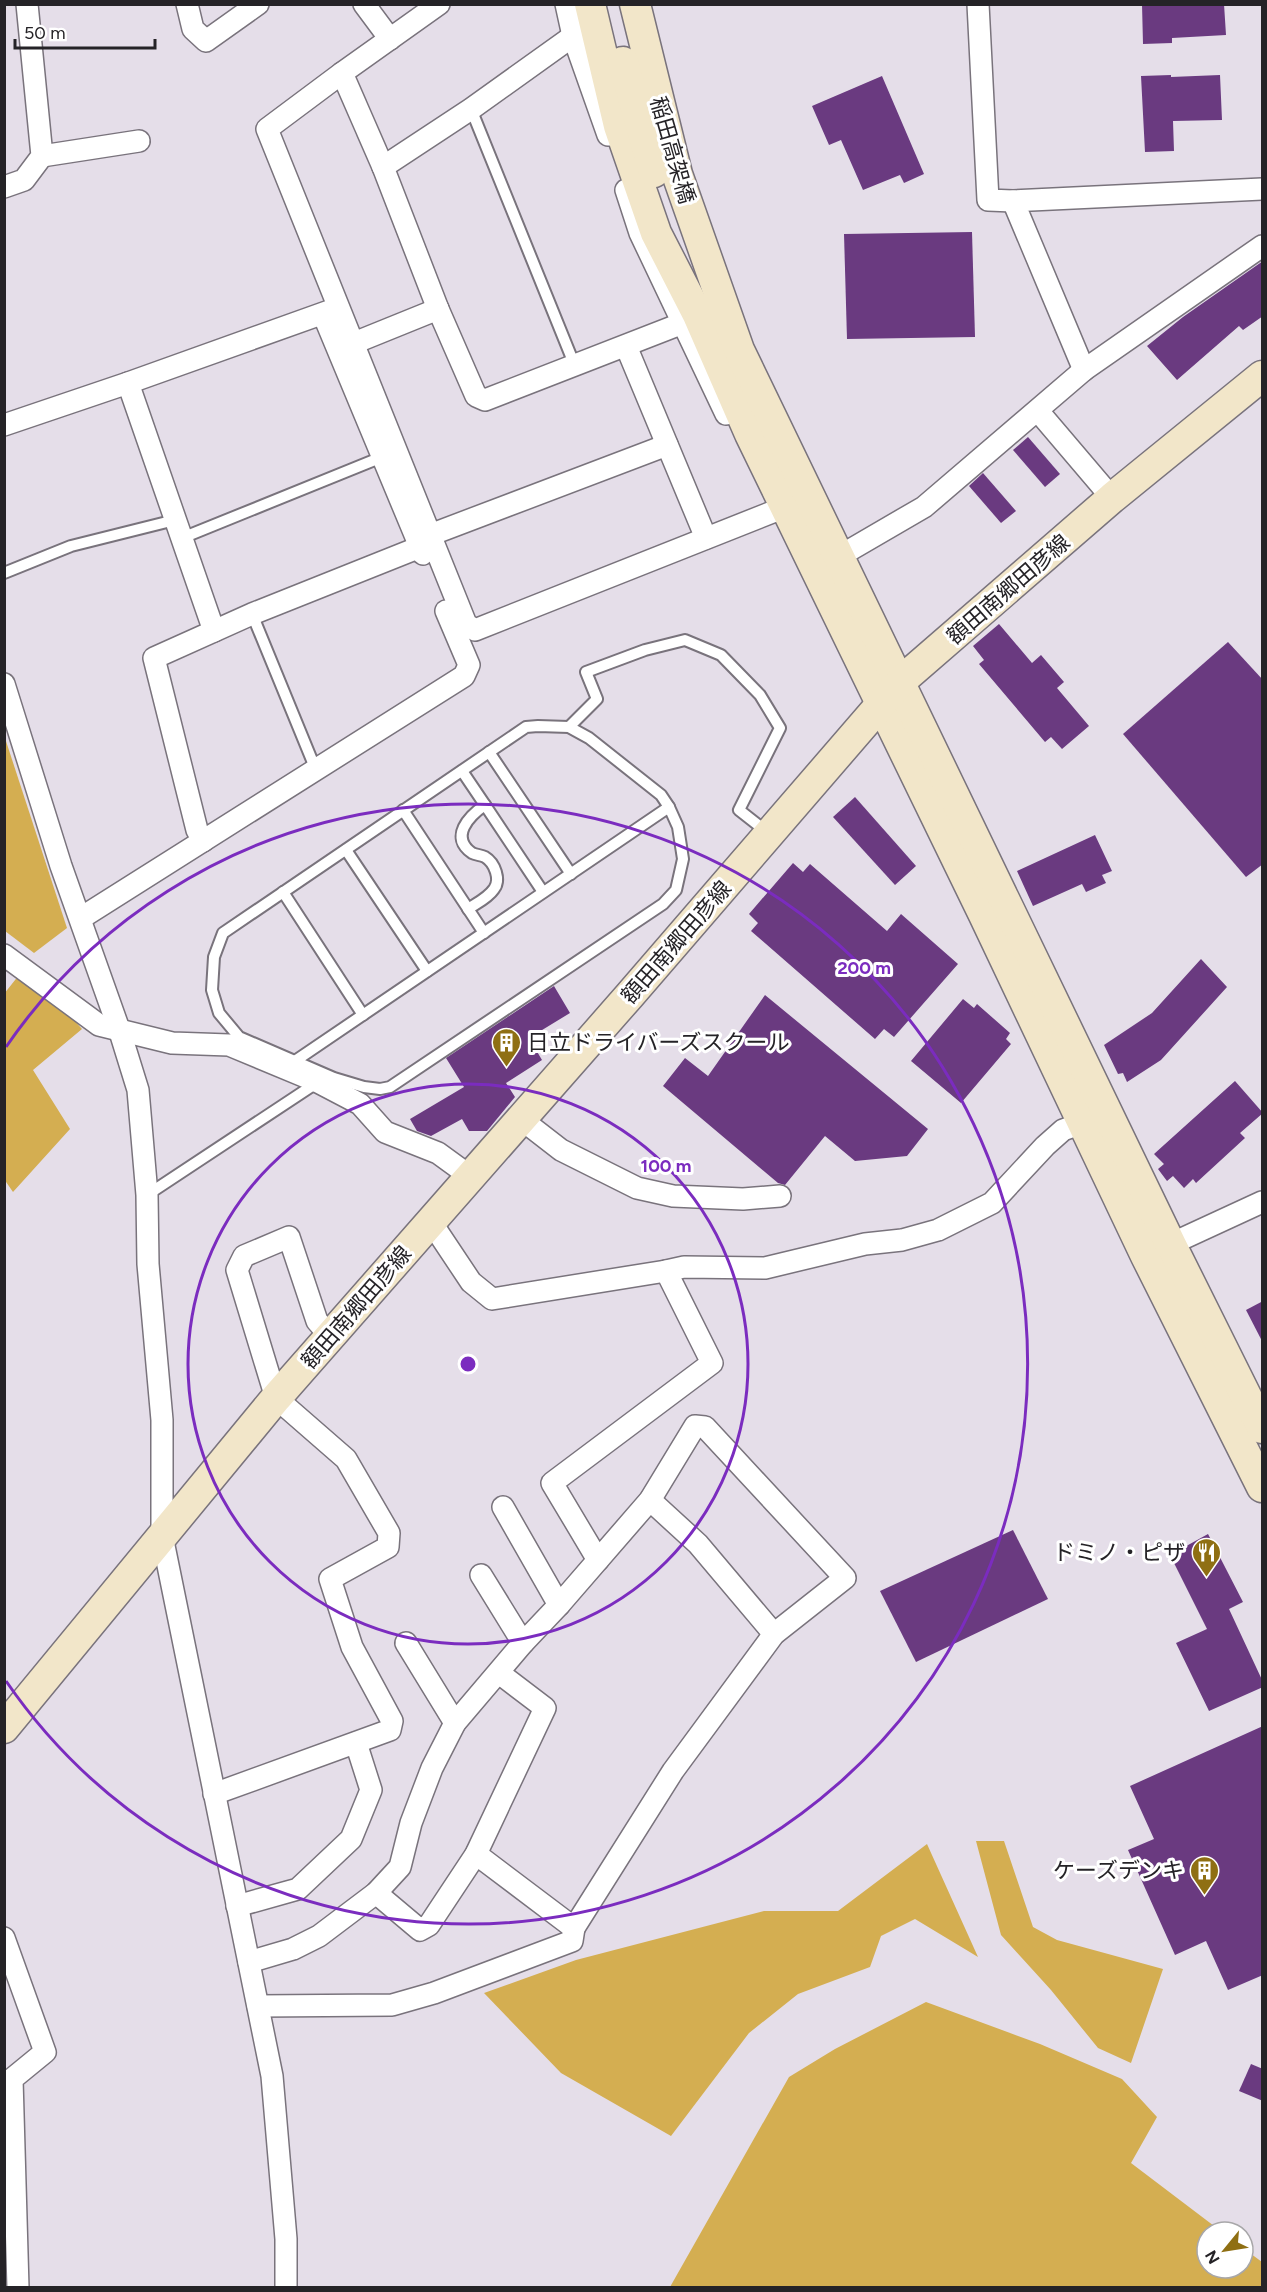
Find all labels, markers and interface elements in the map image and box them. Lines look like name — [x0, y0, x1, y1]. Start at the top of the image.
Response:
scale bar — [15, 12, 154, 50]
text: 50 m — [24, 22, 66, 44]
street label: 稲田高架橋 — [644, 94, 701, 207]
street label: 額田南郷田彦線 — [941, 529, 1075, 650]
street label: 額田南郷田彦線 — [616, 875, 737, 1009]
text: 200 m — [837, 957, 891, 979]
building icon: 日立ドライバーズスクール — [490, 1026, 522, 1068]
place label: 日立ドライバーズスクール — [527, 1029, 789, 1056]
text: 100 m — [641, 1155, 691, 1177]
street label: 額田南郷田彦線 — [296, 1240, 417, 1374]
centre of rings — [458, 1354, 478, 1374]
restaurant icon: ドミノ・ピザ — [1190, 1536, 1222, 1578]
place label: ドミノ・ピザ — [1053, 1539, 1185, 1566]
building icon: ケーズデンキ — [1189, 1854, 1221, 1896]
place label: ケーズデンキ — [1053, 1857, 1184, 1884]
north arrow — [1195, 2220, 1255, 2280]
text: N — [1201, 2247, 1224, 2267]

